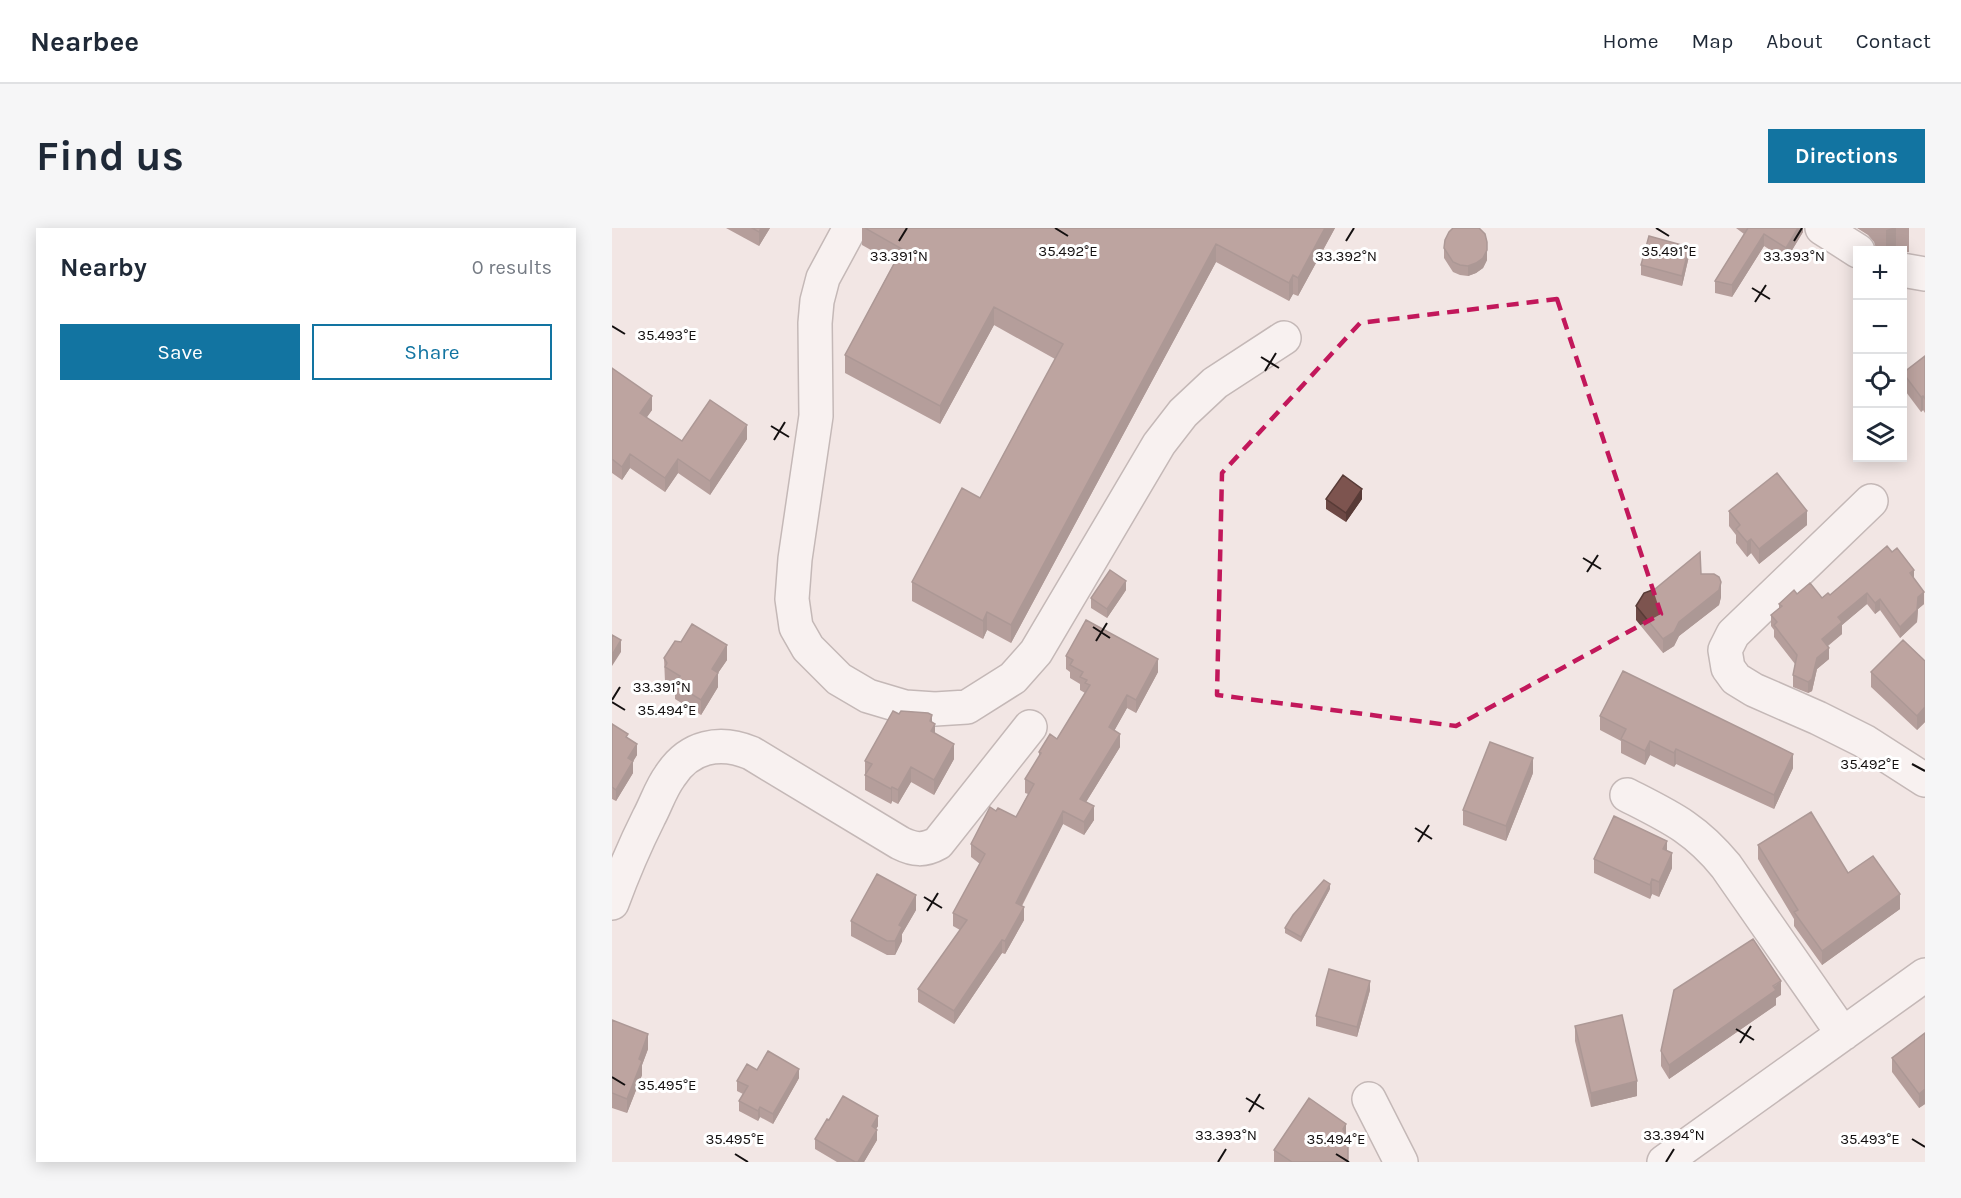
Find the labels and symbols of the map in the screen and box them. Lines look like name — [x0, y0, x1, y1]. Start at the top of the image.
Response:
text: 35.492°E — [1038, 242, 1098, 260]
text: 35.491°E — [1641, 242, 1697, 260]
text: 33.391°N — [870, 247, 928, 265]
text: 33.392°N — [1315, 247, 1377, 265]
text: 33.393°N — [1763, 247, 1825, 265]
text: 35.493°E — [637, 326, 697, 344]
text: 33.391°N — [633, 678, 691, 696]
text: 35.494°E — [638, 701, 697, 719]
text: 35.492°E — [1840, 755, 1900, 773]
text: 35.495°E — [637, 1076, 697, 1094]
text: 33.393°N — [1195, 1126, 1257, 1144]
text: 33.394°N — [1643, 1126, 1705, 1144]
text: 35.495°E — [705, 1130, 765, 1148]
text: 35.494°E — [1307, 1130, 1366, 1148]
text: 35.493°E — [1840, 1130, 1900, 1148]

